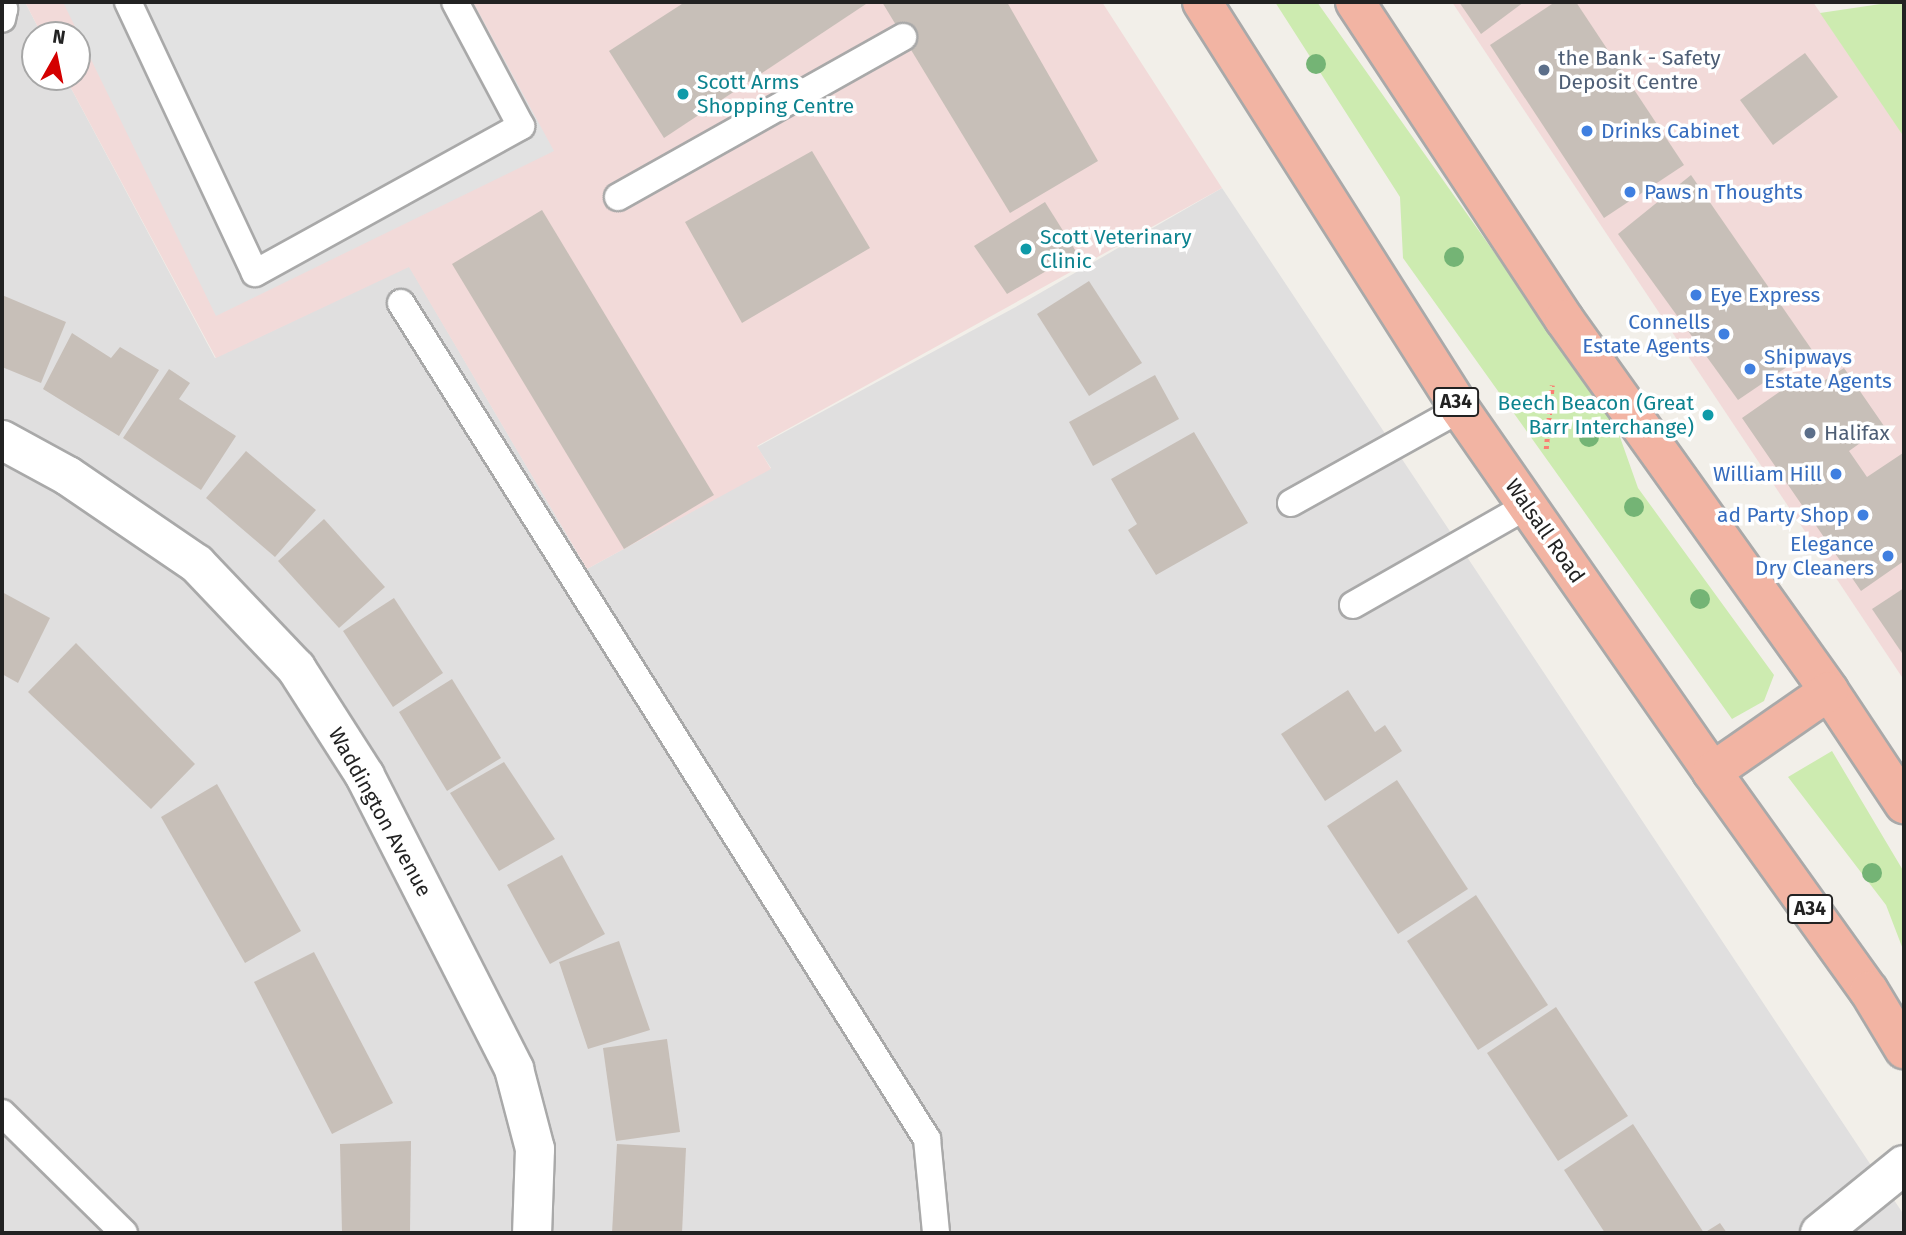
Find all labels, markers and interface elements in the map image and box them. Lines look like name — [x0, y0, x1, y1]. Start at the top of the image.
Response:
north arrow — [21, 21, 91, 91]
text: N — [51, 24, 67, 49]
place label: the Bank - Safety Deposit Centre — [1558, 45, 1721, 95]
marker: the Bank - Safety Deposit Centre — [1536, 62, 1552, 78]
place label: Scott Arms Shopping Centre — [697, 69, 854, 119]
marker: Scott Arms Shopping Centre — [675, 86, 691, 102]
place label: Drinks Cabinet — [1601, 118, 1740, 144]
marker: Drinks Cabinet — [1579, 123, 1595, 139]
place label: Paws n Thoughts — [1644, 179, 1803, 205]
marker: Paws n Thoughts — [1622, 184, 1638, 200]
place label: Scott Veterinary Clinic — [1040, 224, 1192, 274]
marker: Scott Veterinary Clinic — [1018, 241, 1034, 257]
place label: Eye Express — [1710, 282, 1820, 308]
marker: Eye Express — [1688, 287, 1704, 303]
place label: Connells Estate Agents — [1582, 309, 1710, 359]
marker: Connells Estate Agents — [1716, 326, 1732, 342]
place label: Shipways Estate Agents — [1764, 344, 1892, 394]
marker: Shipways Estate Agents — [1742, 361, 1758, 377]
road number: A34 — [1432, 386, 1480, 418]
place label: Beech Beacon (Great Barr Interchange) — [1497, 390, 1694, 440]
marker: Beech Beacon (Great Barr Interchange) — [1700, 407, 1716, 423]
place label: Halifax — [1824, 420, 1890, 446]
marker: Halifax — [1802, 425, 1818, 441]
place label: William Hill — [1713, 461, 1822, 487]
marker: William Hill — [1828, 466, 1844, 482]
street label: Walsall Road — [1500, 474, 1590, 588]
place label: ad Party Shop — [1717, 502, 1849, 528]
marker: ad Party Shop — [1855, 507, 1871, 523]
place label: Elegance Dry Cleaners — [1755, 531, 1874, 581]
marker: Elegance Dry Cleaners — [1880, 548, 1896, 564]
street label: Waddington Avenue — [323, 723, 437, 901]
road number: A34 — [1786, 894, 1834, 925]

